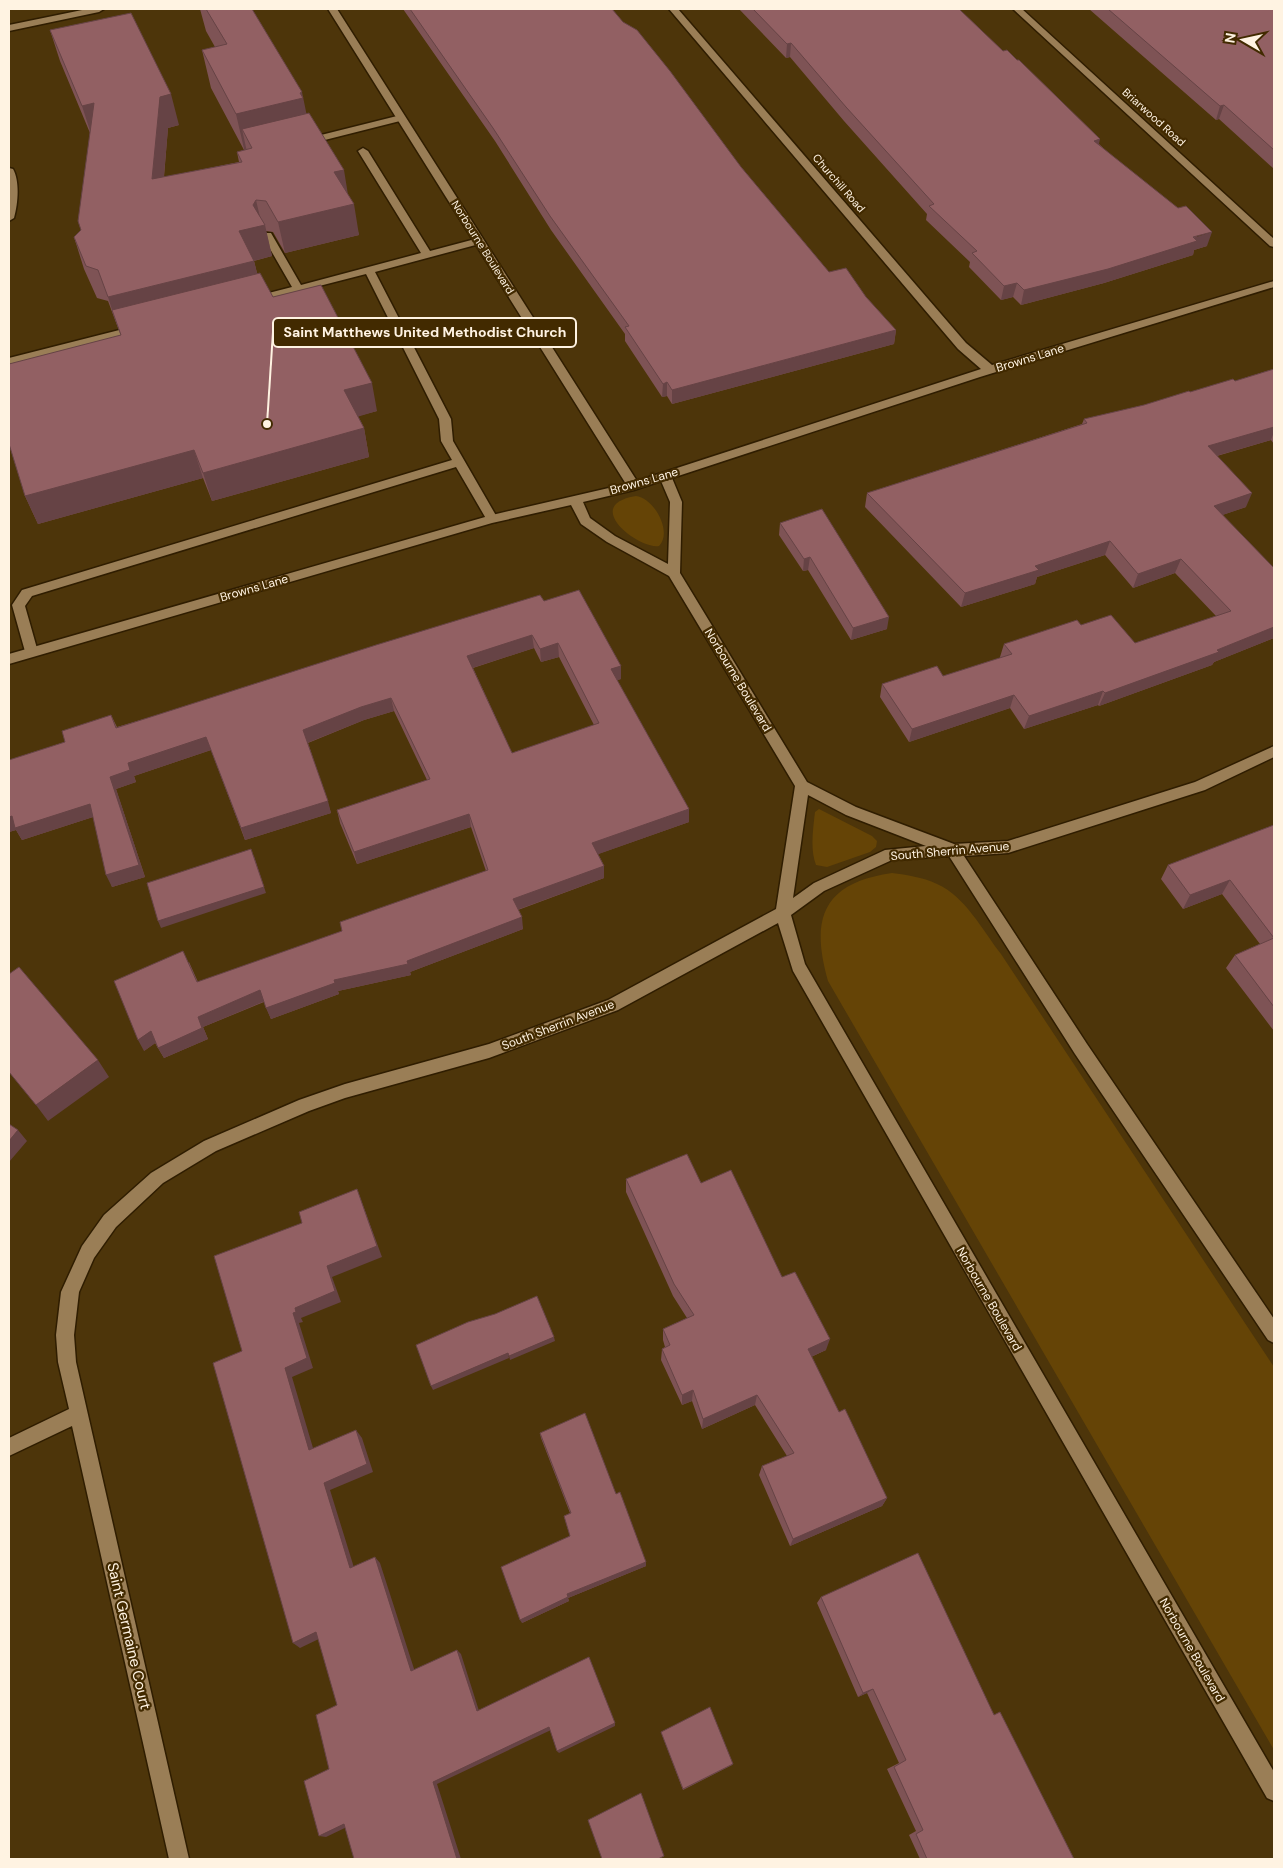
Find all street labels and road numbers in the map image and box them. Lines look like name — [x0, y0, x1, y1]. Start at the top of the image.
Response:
street label: Briarwood Road — [1120, 85, 1189, 149]
street label: Churchill Road — [810, 151, 868, 215]
street label: Norbourne Boulevard — [449, 198, 518, 296]
street label: Browns Lane — [994, 340, 1066, 376]
street label: Browns Lane — [608, 464, 680, 498]
street label: Browns Lane — [218, 571, 290, 605]
street label: Norbourne Boulevard — [701, 626, 775, 734]
street label: South Sherrin Avenue — [890, 838, 1010, 864]
street label: South Sherrin Avenue — [500, 996, 617, 1054]
street label: Norbourne Boulevard — [953, 1244, 1025, 1354]
street label: Saint Germaine Court — [102, 1561, 156, 1712]
street label: Norbourne Boulevard — [1156, 1595, 1228, 1705]

